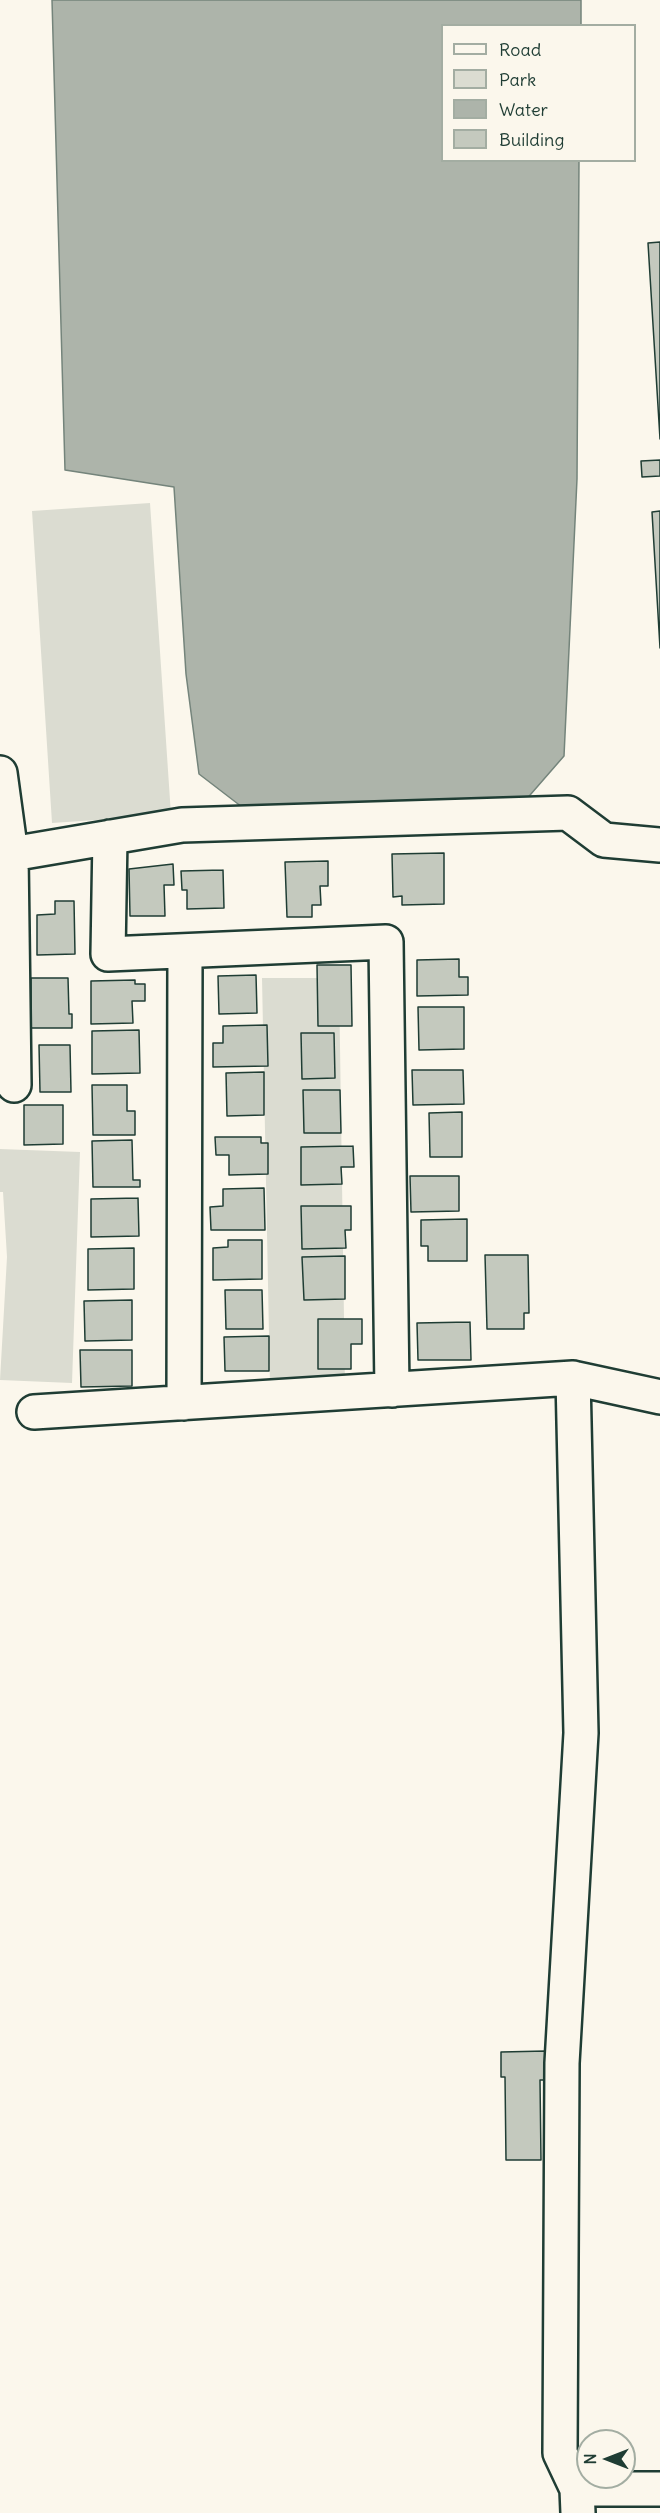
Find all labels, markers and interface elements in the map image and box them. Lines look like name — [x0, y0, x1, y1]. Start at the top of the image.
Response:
legend — [441, 24, 636, 162]
text: Road — [499, 38, 541, 61]
text: Park — [499, 68, 536, 91]
text: Water — [499, 98, 548, 121]
text: Building — [499, 128, 564, 151]
north arrow — [576, 2429, 636, 2489]
text: N — [580, 2453, 600, 2465]

